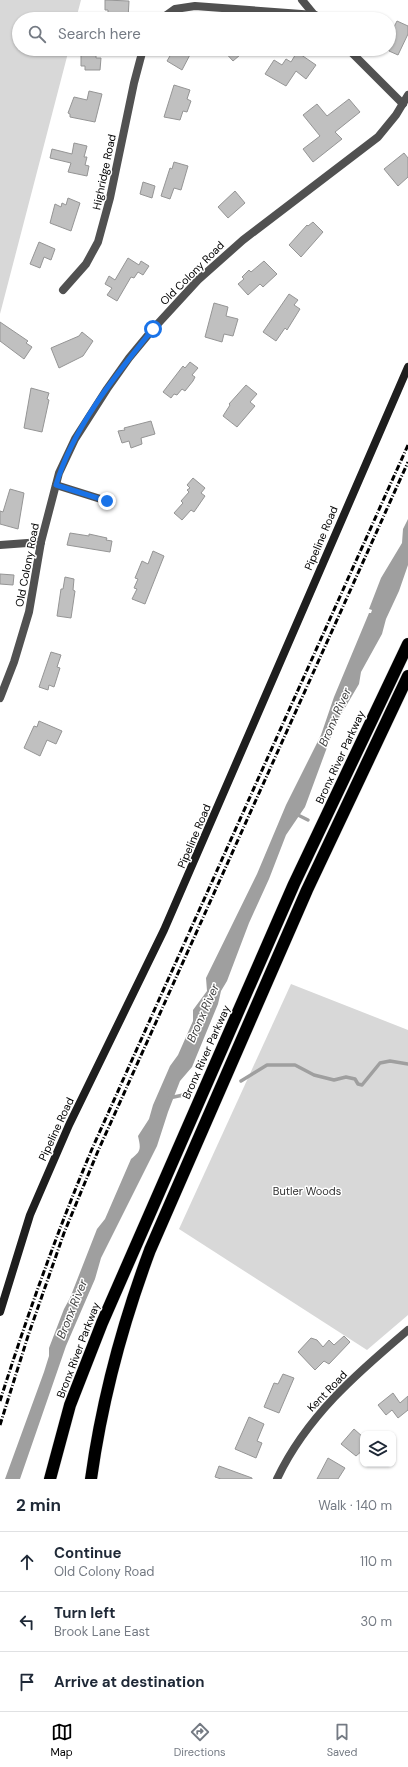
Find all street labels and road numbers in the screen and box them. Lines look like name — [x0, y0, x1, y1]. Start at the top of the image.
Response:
street label: Highridge Road — [89, 133, 119, 211]
street label: Old Colony Road — [157, 238, 227, 308]
street label: Pipeline Road — [301, 504, 341, 572]
street label: Old Colony Road — [12, 522, 42, 608]
street label: Bronx River Parkway — [312, 708, 368, 806]
street label: Pipeline Road — [174, 802, 214, 870]
street label: Bronx River Parkway — [179, 1003, 233, 1101]
street label: Pipeline Road — [35, 1095, 77, 1163]
street label: Bronx River Parkway — [53, 1300, 103, 1400]
street label: Kent Road — [304, 1368, 350, 1414]

